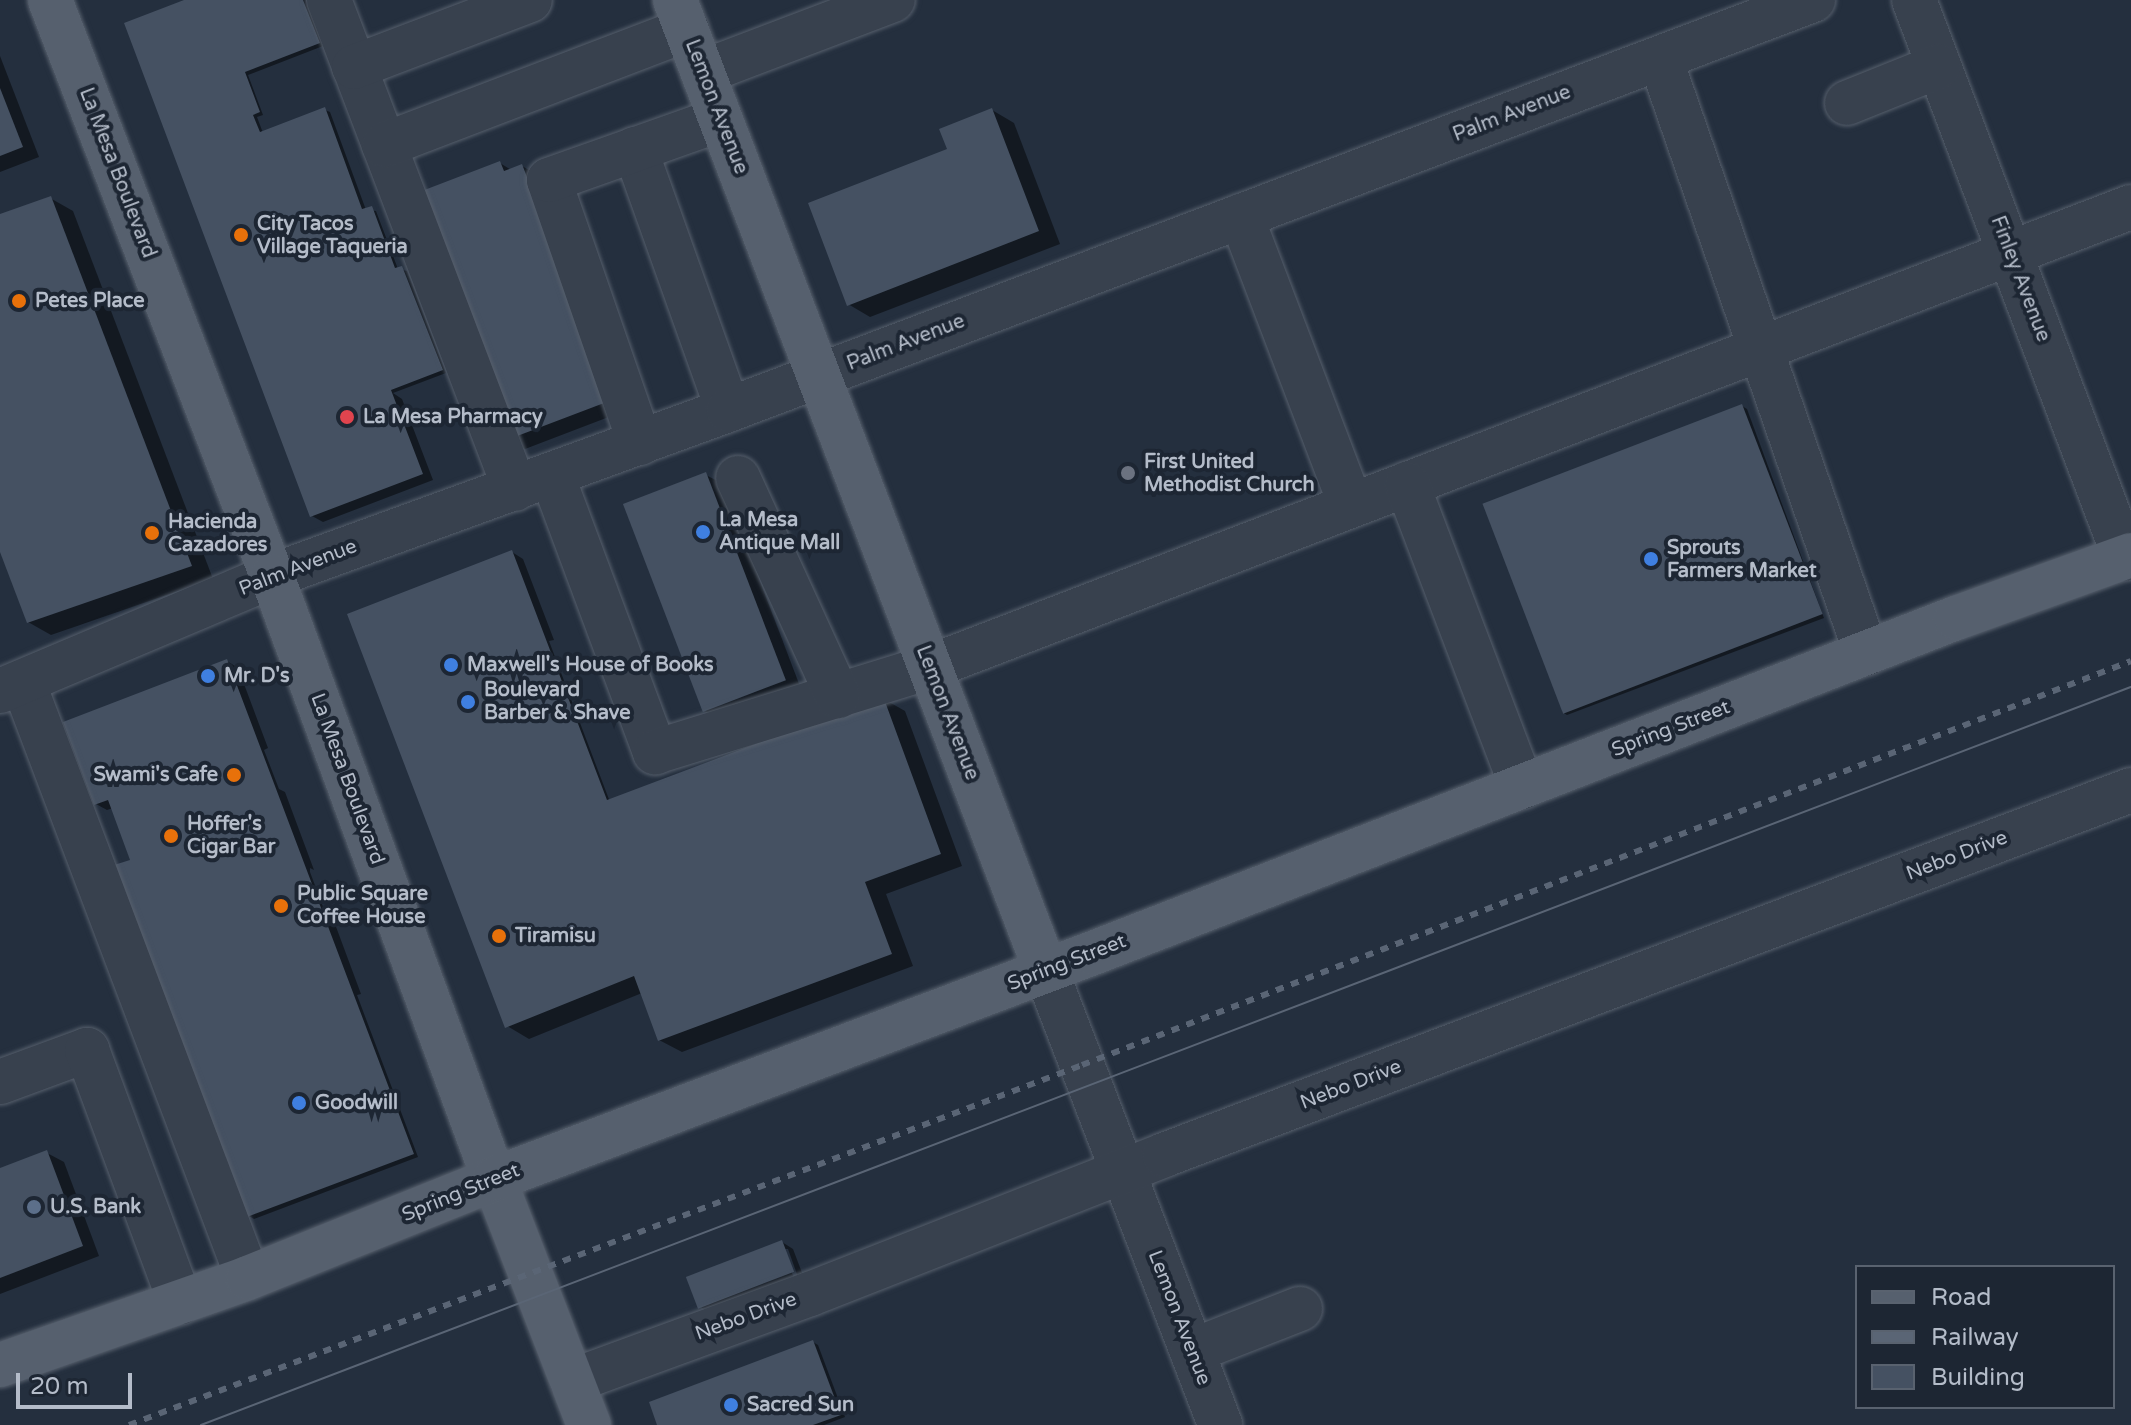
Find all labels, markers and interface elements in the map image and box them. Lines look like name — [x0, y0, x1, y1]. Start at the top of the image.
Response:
street label: Lemon Avenue — [679, 36, 753, 178]
street label: Palm Avenue — [1450, 81, 1574, 147]
street label: La Mesa Boulevard — [73, 85, 161, 261]
place label: City Tacos Village Taqueria — [257, 212, 408, 259]
street label: Finley Avenue — [1985, 213, 2055, 345]
marker: City Tacos Village Taqueria — [232, 226, 250, 244]
place label: Petes Place — [35, 289, 145, 313]
marker: Petes Place — [10, 292, 28, 310]
street label: Palm Avenue — [844, 310, 968, 376]
place label: La Mesa Pharmacy — [363, 405, 543, 429]
marker: La Mesa Pharmacy — [338, 408, 356, 426]
place label: First United Methodist Church — [1144, 450, 1315, 497]
marker: First United Methodist Church — [1119, 464, 1137, 482]
place label: La Mesa Antique Mall — [719, 508, 840, 555]
place label: Hacienda Cazadores — [168, 510, 267, 557]
marker: La Mesa Antique Mall — [694, 523, 712, 541]
marker: Hacienda Cazadores — [143, 524, 161, 542]
street label: Palm Avenue — [236, 535, 360, 601]
place label: Sprouts Farmers Market — [1667, 536, 1817, 583]
marker: Sprouts Farmers Market — [1642, 550, 1660, 568]
street label: Lemon Avenue — [910, 642, 984, 784]
place label: Maxwell's House of Books — [467, 653, 714, 677]
marker: Maxwell's House of Books — [442, 656, 460, 674]
place label: Mr. D's — [224, 664, 290, 688]
marker: Mr. D's — [199, 667, 217, 685]
place label: Boulevard Barber & Shave — [484, 678, 631, 725]
street label: La Mesa Boulevard — [305, 690, 389, 868]
marker: Boulevard Barber & Shave — [459, 693, 477, 711]
street label: Spring Street — [1609, 695, 1733, 763]
place label: Swami's Cafe — [94, 763, 218, 787]
marker: Swami's Cafe — [225, 766, 243, 784]
place label: Hoffer's Cigar Bar — [187, 812, 275, 859]
street label: Nebo Drive — [1903, 826, 2011, 886]
marker: Hoffer's Cigar Bar — [162, 827, 180, 845]
place label: Public Square Coffee House — [297, 882, 428, 929]
marker: Public Square Coffee House — [272, 897, 290, 915]
place label: Tiramisu — [515, 924, 596, 948]
marker: Tiramisu — [490, 927, 508, 945]
street label: Spring Street — [1005, 929, 1129, 997]
street label: Nebo Drive — [1297, 1055, 1405, 1115]
place label: Goodwill — [315, 1091, 398, 1115]
marker: Goodwill — [290, 1094, 308, 1112]
street label: Spring Street — [399, 1159, 523, 1227]
place label: U.S. Bank — [50, 1195, 141, 1219]
marker: U.S. Bank — [25, 1198, 43, 1216]
street label: Lemon Avenue — [1142, 1247, 1216, 1389]
legend — [1855, 1265, 2115, 1409]
text: Road — [1931, 1283, 1991, 1312]
street label: Nebo Drive — [692, 1288, 800, 1346]
text: Railway — [1931, 1323, 2019, 1352]
scale bar — [20, 1357, 136, 1407]
text: Building — [1931, 1363, 2025, 1392]
text: 20 m — [30, 1372, 88, 1401]
place label: Sacred Sun — [747, 1393, 854, 1417]
marker: Sacred Sun — [722, 1396, 740, 1414]

